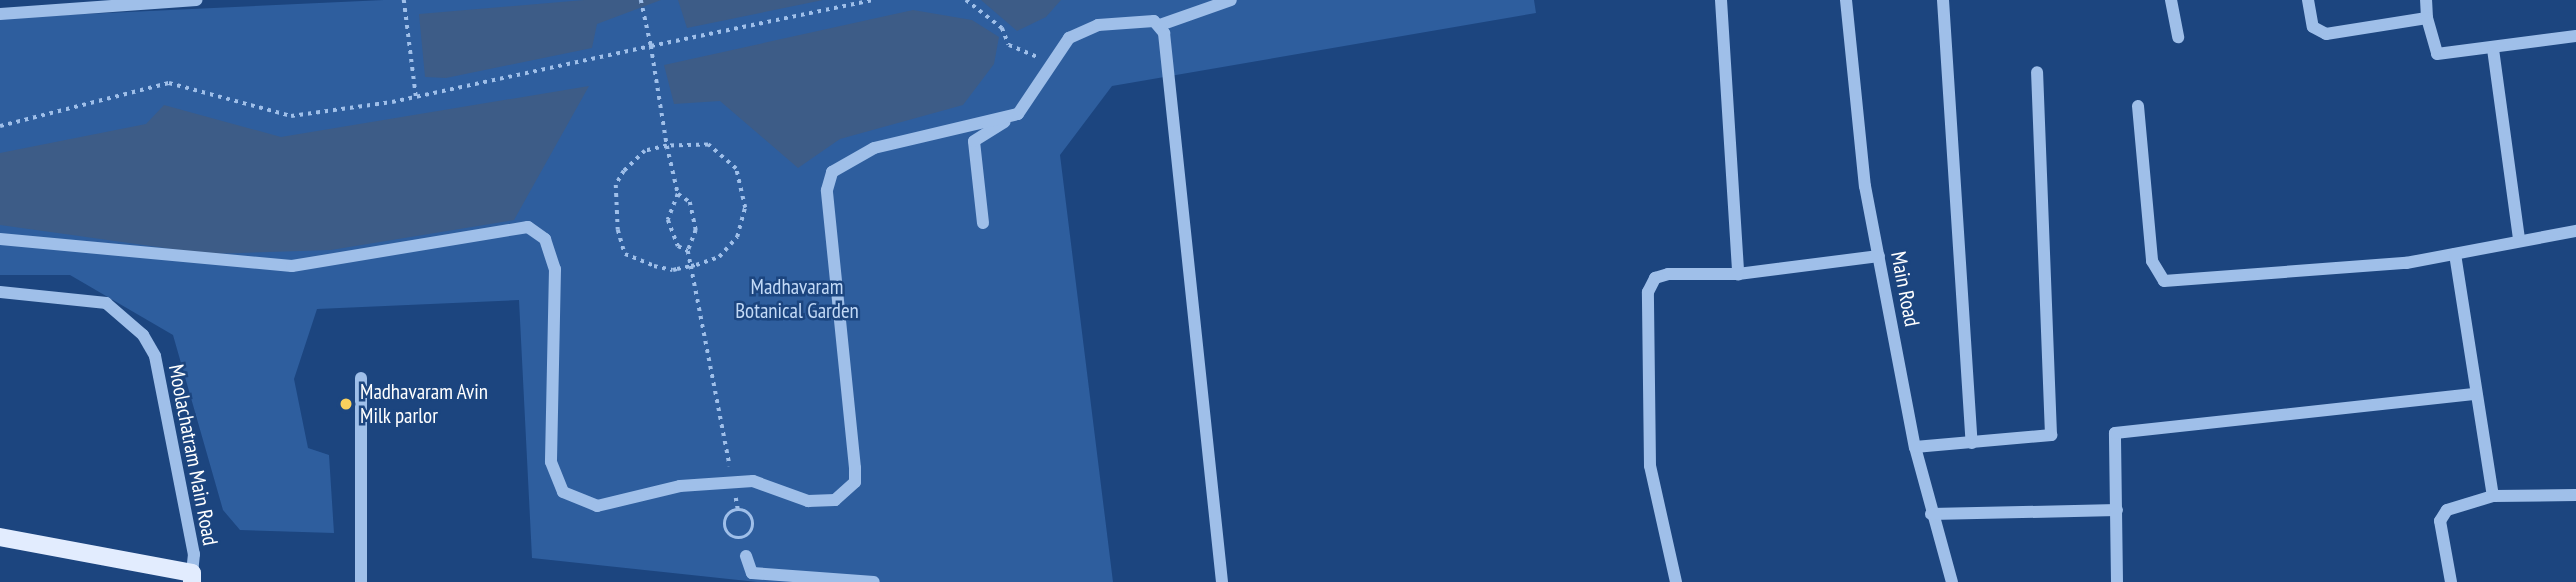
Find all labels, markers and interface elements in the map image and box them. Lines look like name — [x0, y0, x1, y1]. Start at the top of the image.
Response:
street label: Main Road — [1885, 249, 1925, 329]
park label: Madhavaram Botanical Garden — [735, 274, 859, 324]
street label: Moolachatram Main Road — [163, 362, 223, 548]
place label: Madhavaram Avin Milk parlor — [360, 379, 489, 429]
marker: Madhavaram Avin Milk parlor — [338, 396, 354, 412]

